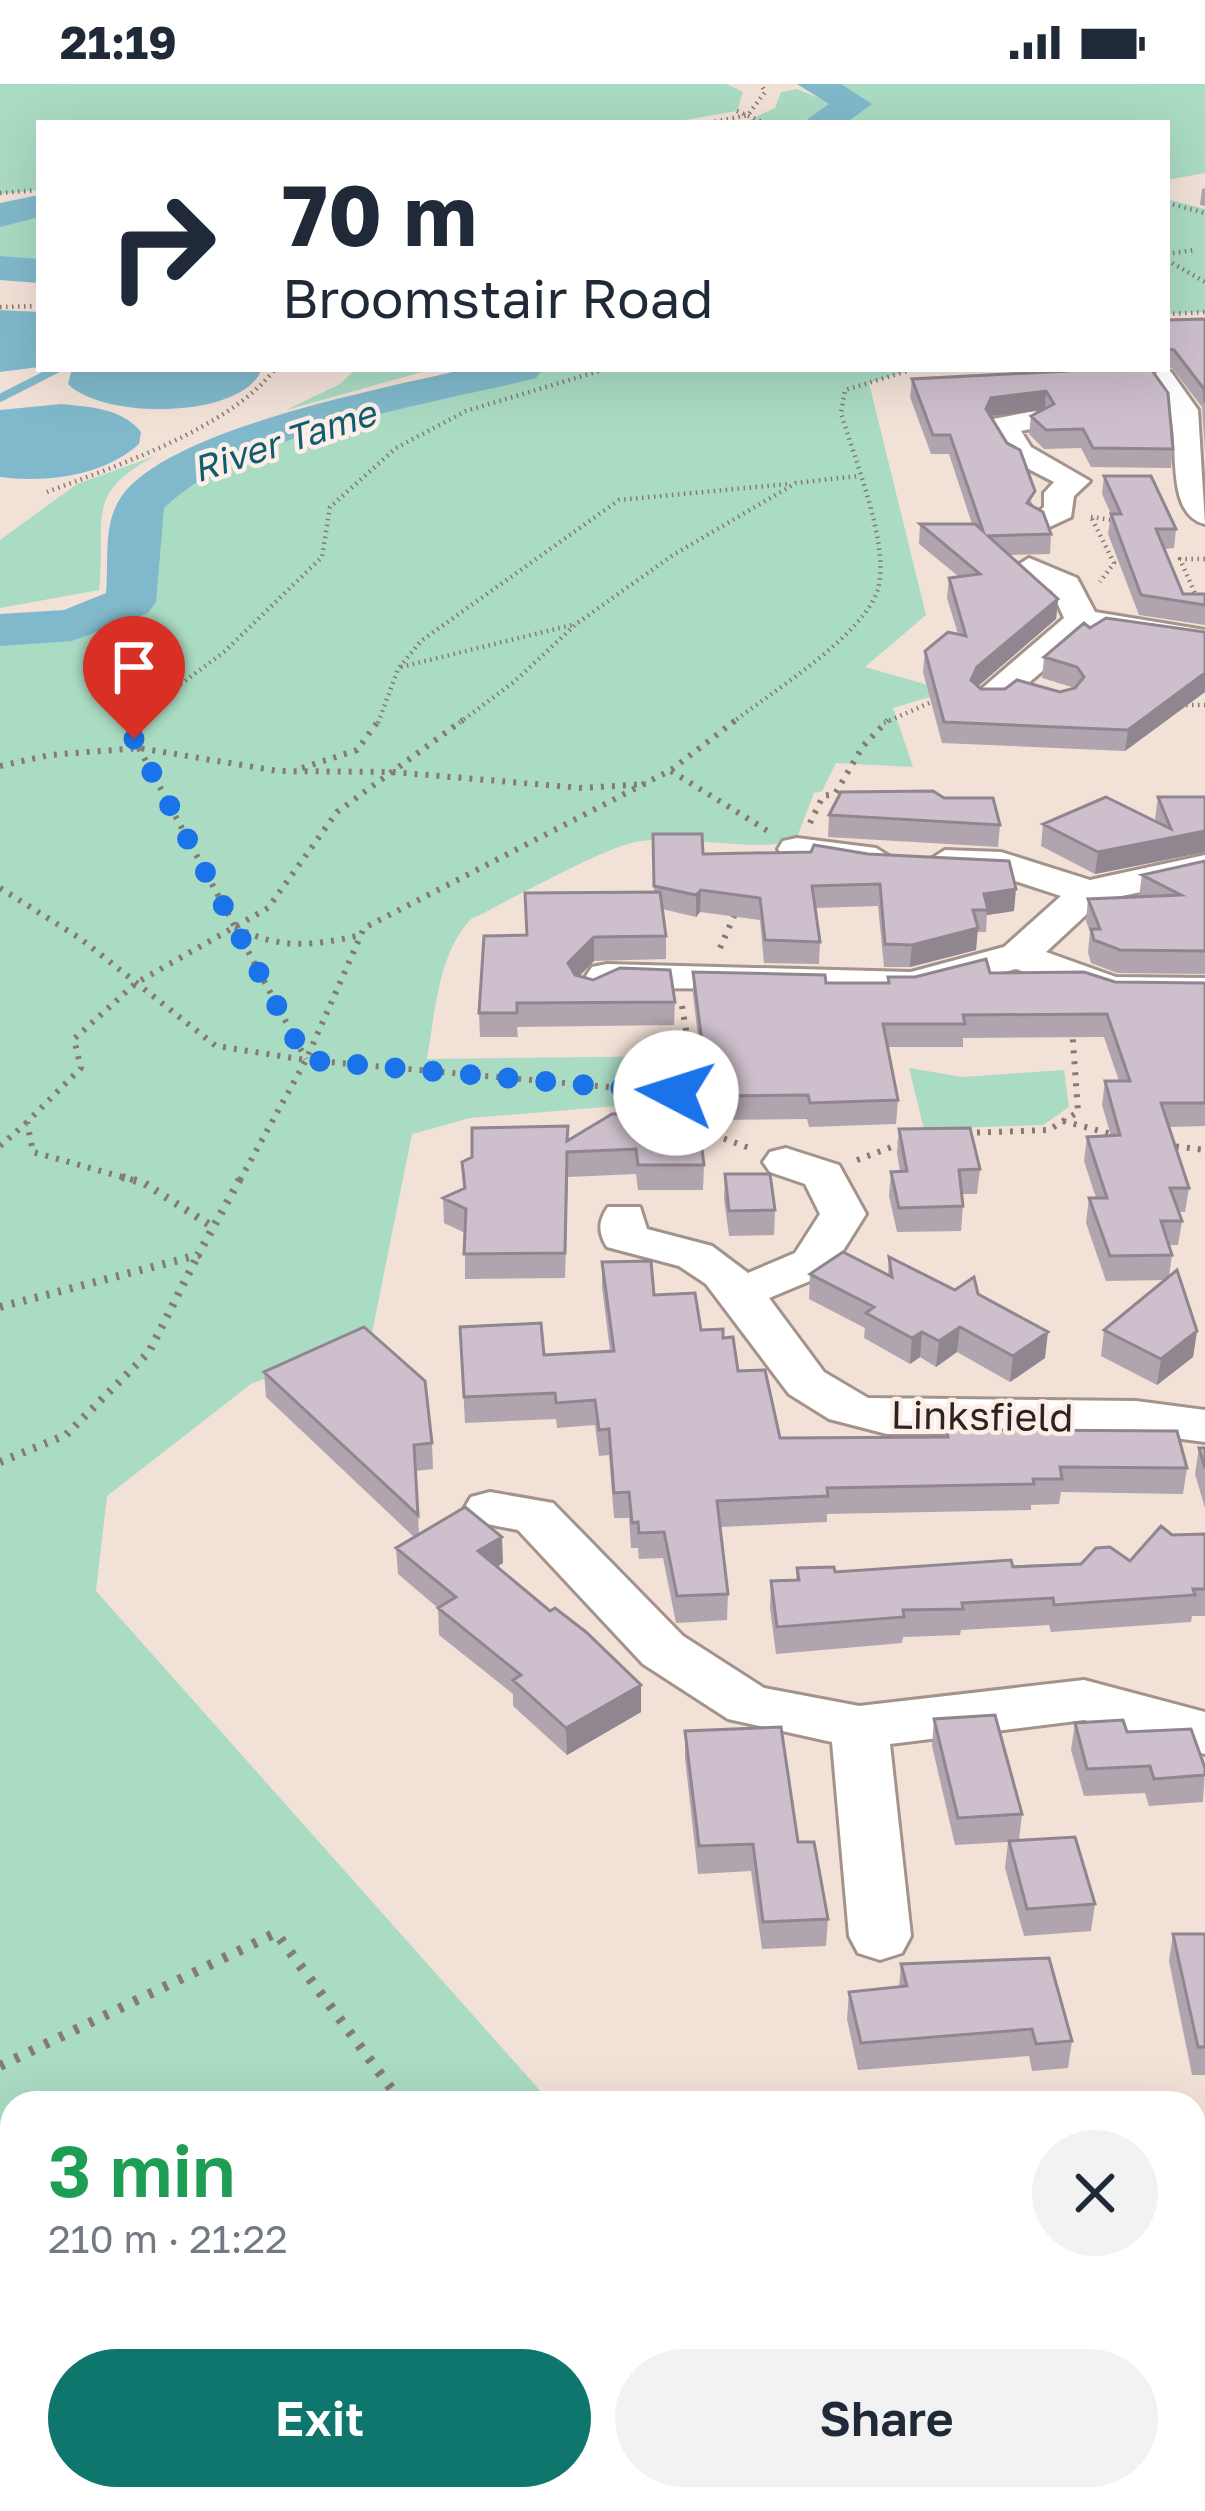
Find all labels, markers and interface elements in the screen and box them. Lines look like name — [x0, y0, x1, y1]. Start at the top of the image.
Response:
text: 21:19 — [60, 15, 177, 69]
text: 70 m — [282, 164, 477, 264]
icon: right — [84, 168, 240, 324]
text: Broomstair Road — [282, 265, 713, 330]
water label: River Tame — [187, 390, 383, 490]
pin — [83, 616, 185, 739]
icon: arrive — [101, 634, 167, 700]
position arrow — [613, 1030, 739, 1156]
street label: Linksfield — [890, 1390, 1074, 1441]
text: 3 min — [48, 2126, 236, 2213]
button: close — [1032, 2130, 1158, 2256]
text: 210 m · 21:22 — [48, 2215, 288, 2262]
button: Exit — [48, 2349, 591, 2487]
button: Share — [615, 2349, 1158, 2487]

